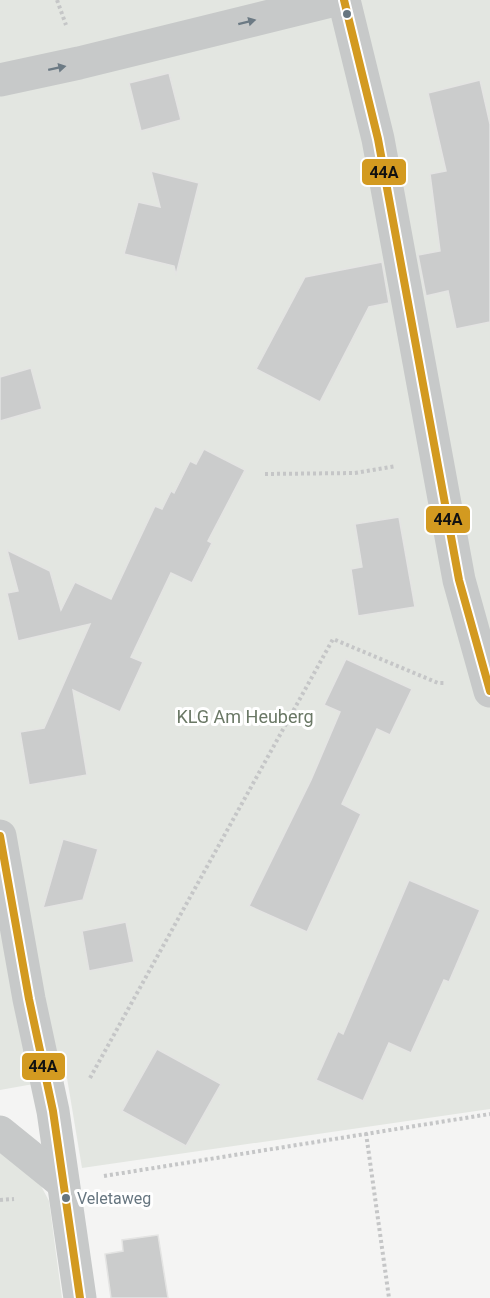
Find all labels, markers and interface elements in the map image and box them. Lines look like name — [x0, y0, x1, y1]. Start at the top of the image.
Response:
unlabelled marker — [341, 8, 353, 20]
one-way arrow — [238, 16, 256, 26]
one-way arrow — [48, 62, 67, 72]
line badge: 44A — [361, 158, 407, 186]
text: 44A — [369, 163, 399, 182]
line badge: 44A — [425, 505, 471, 534]
text: 44A — [433, 510, 463, 529]
park label: KLG Am Heuberg — [176, 706, 314, 727]
line badge: 44A — [21, 1052, 66, 1081]
text: 44A — [28, 1057, 58, 1076]
place label: Veletaweg — [77, 1189, 151, 1208]
marker: Veletaweg — [60, 1192, 72, 1204]

